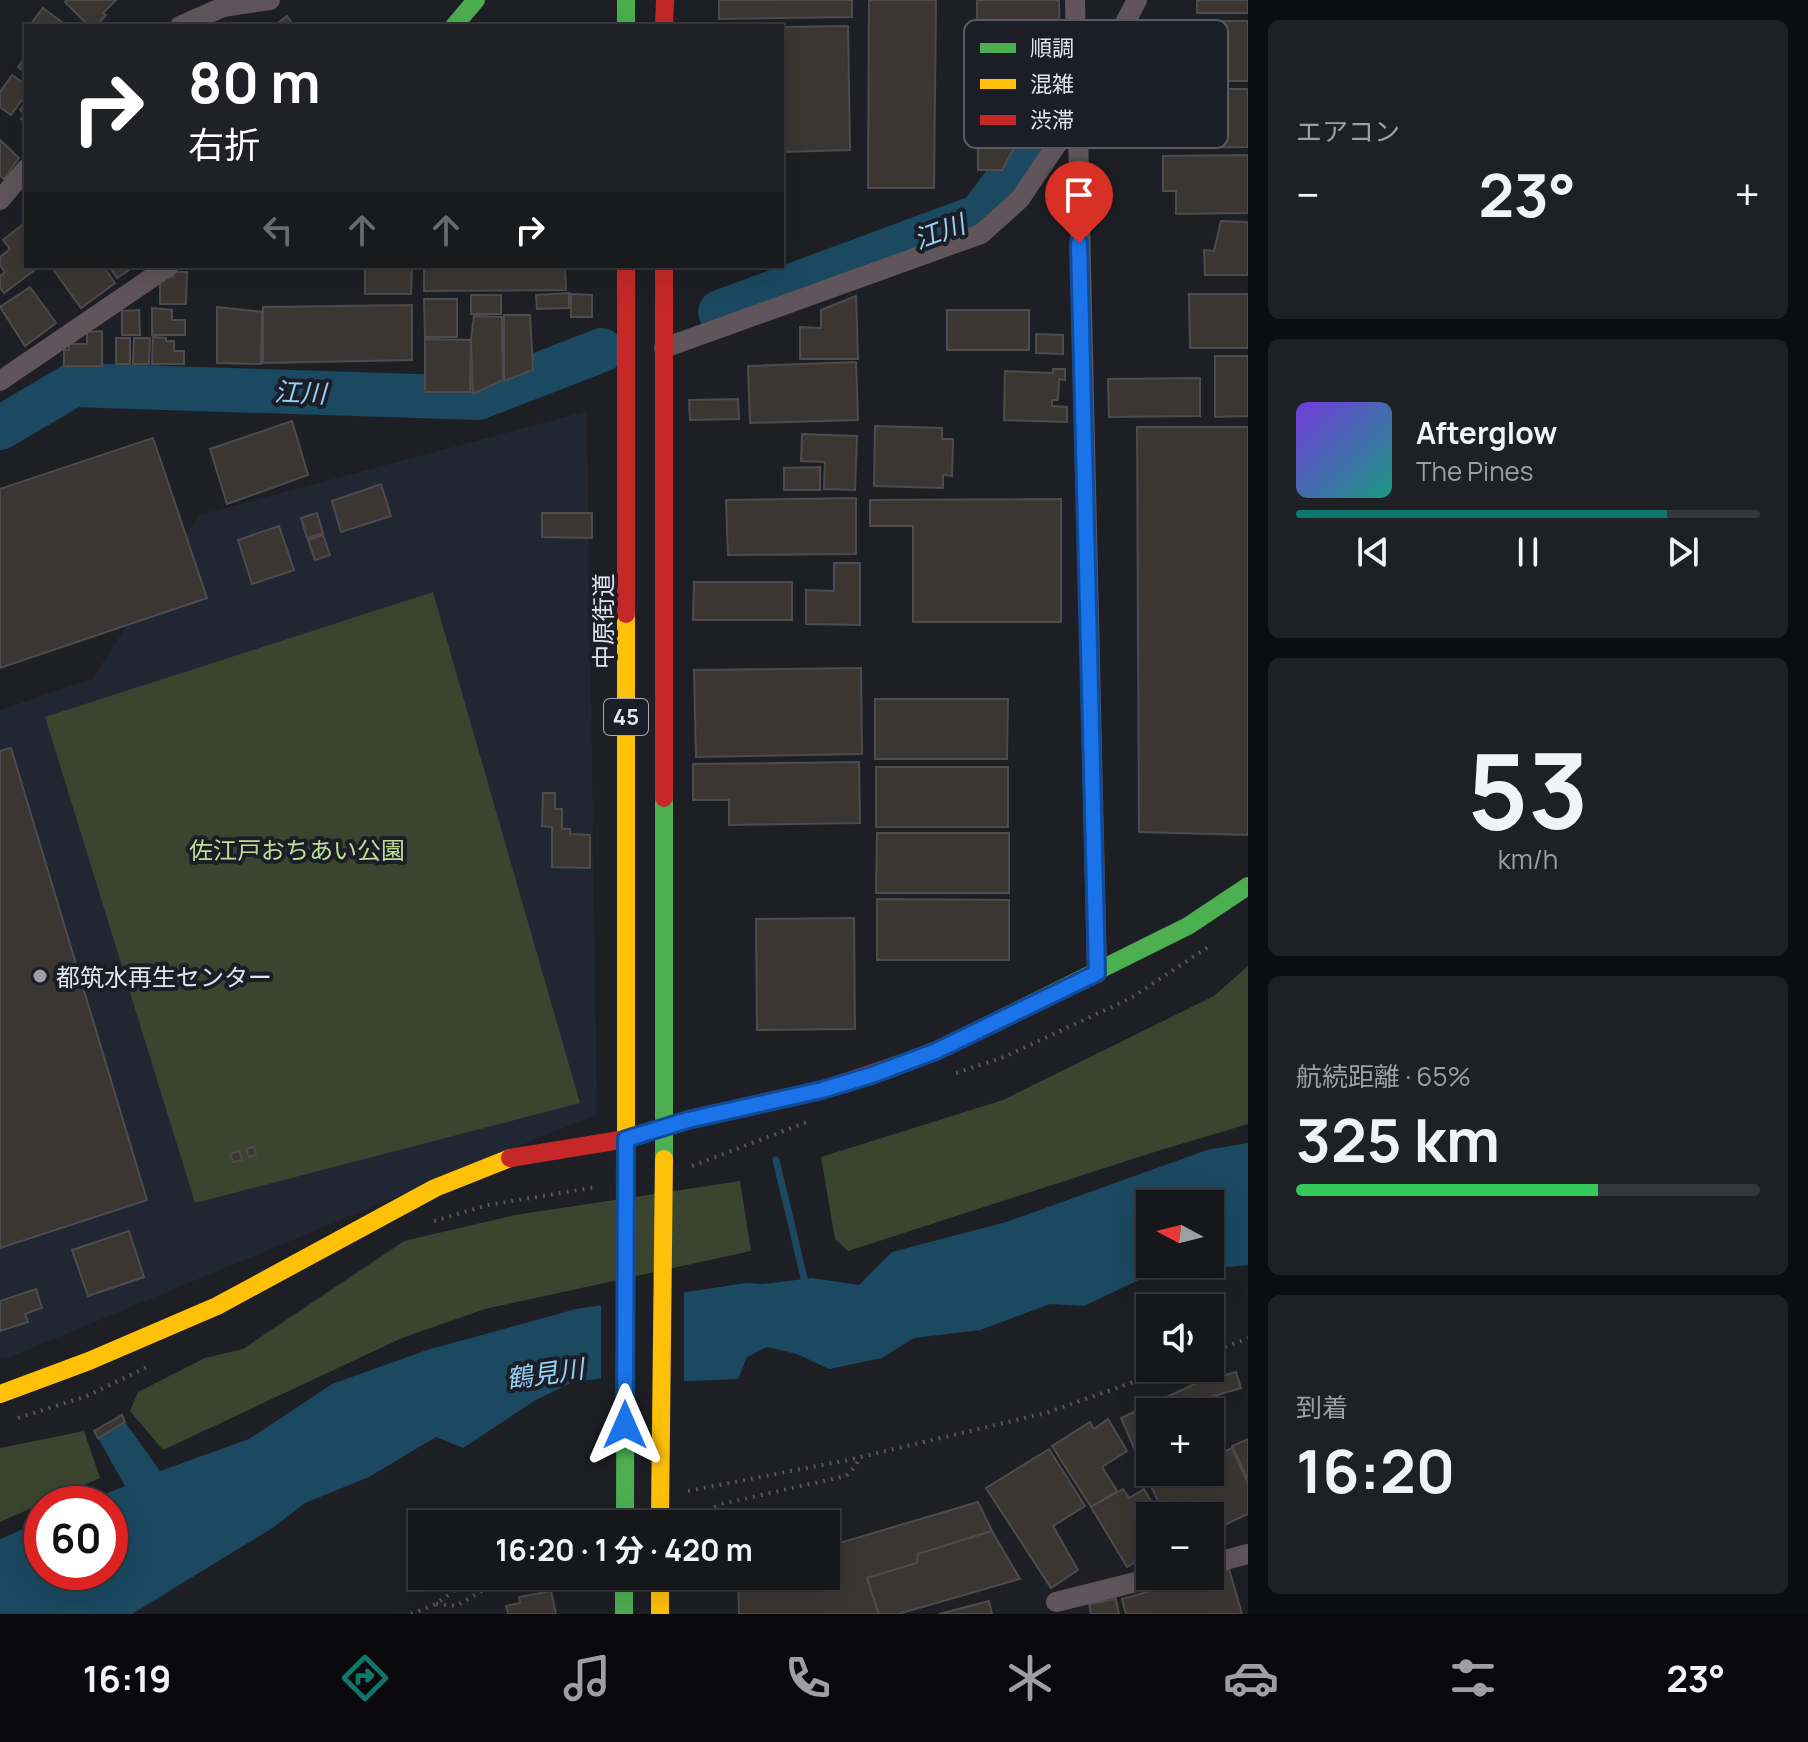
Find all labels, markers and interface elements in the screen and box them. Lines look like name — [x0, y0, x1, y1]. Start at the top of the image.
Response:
legend — [964, 20, 1228, 148]
text: 順調 — [1030, 33, 1074, 63]
text: 80 m — [188, 43, 321, 120]
icon: right — [56, 56, 160, 160]
text: 混雑 — [1030, 69, 1074, 99]
text: 渋滞 — [1030, 105, 1074, 135]
text: エアコン — [1296, 113, 1400, 149]
text: 右折 — [188, 120, 260, 169]
text: 23° — [1478, 153, 1576, 235]
pin — [1045, 161, 1113, 243]
text: − — [1296, 164, 1320, 224]
text: + — [1735, 164, 1760, 224]
icon: arrive — [1057, 173, 1101, 217]
water label: 江川 — [908, 204, 972, 257]
icon: left — [256, 208, 300, 252]
icon: ahead — [340, 208, 384, 252]
icon: ahead — [424, 208, 468, 252]
icon: right — [508, 208, 552, 252]
water label: 江川 — [273, 373, 330, 411]
text: Afterglow — [1416, 412, 1557, 453]
text: The Pines — [1416, 453, 1533, 489]
icon: previous — [1351, 530, 1395, 574]
icon: pause — [1506, 530, 1550, 574]
icon: next — [1661, 530, 1705, 574]
street label: 中原街道 — [586, 573, 619, 669]
road number: 45 — [604, 699, 648, 735]
text: 53 — [1467, 718, 1589, 860]
park label: 佐江戸おちあい公園 — [189, 833, 405, 866]
text: km/h — [1498, 841, 1558, 877]
place label: 都筑水再生センター — [56, 960, 272, 993]
marker: 都筑水再生センター — [31, 967, 49, 985]
text: 航続距離 · 65% — [1296, 1058, 1471, 1094]
text: 325 km — [1296, 1098, 1500, 1180]
north arrow — [1136, 1190, 1224, 1278]
map controls — [1136, 1190, 1224, 1590]
button: sound — [1136, 1294, 1224, 1382]
water label: 鶴見川 — [504, 1349, 589, 1396]
position arrow — [583, 1383, 667, 1467]
text: 到着 — [1296, 1389, 1348, 1425]
button: + — [1136, 1398, 1224, 1486]
text: 16:20 — [1296, 1429, 1455, 1511]
speed limit sign: 60 — [24, 1486, 128, 1590]
button: − — [1136, 1502, 1224, 1590]
text: 16:20 · 1 分 · 420 m — [495, 1529, 753, 1570]
icon: directions — [337, 1650, 393, 1706]
icon: music — [559, 1650, 615, 1706]
icon: phone — [780, 1650, 836, 1706]
icon: climate — [1002, 1650, 1058, 1706]
icon: car — [1223, 1650, 1279, 1706]
icon: filters — [1445, 1650, 1501, 1706]
text: 16:19 — [83, 1654, 171, 1703]
text: 23° — [1667, 1654, 1725, 1703]

